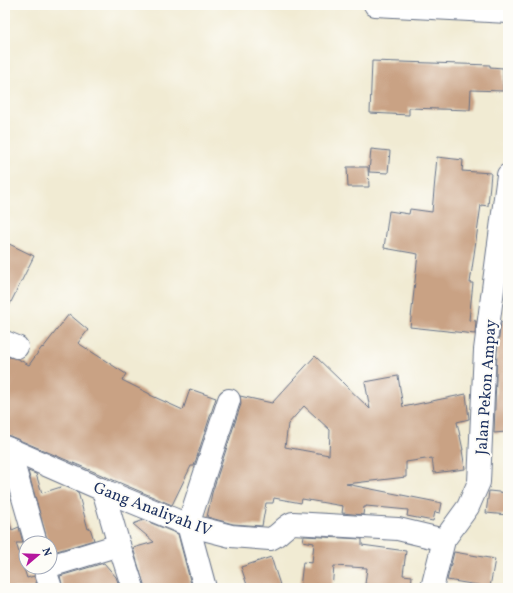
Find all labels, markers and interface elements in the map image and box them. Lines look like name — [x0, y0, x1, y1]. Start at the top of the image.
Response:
street label: Jalan Pekon Ampay — [471, 318, 503, 456]
street label: Gang Analiyah IV — [90, 477, 215, 543]
north arrow — [18, 535, 58, 575]
text: N — [38, 546, 54, 558]

